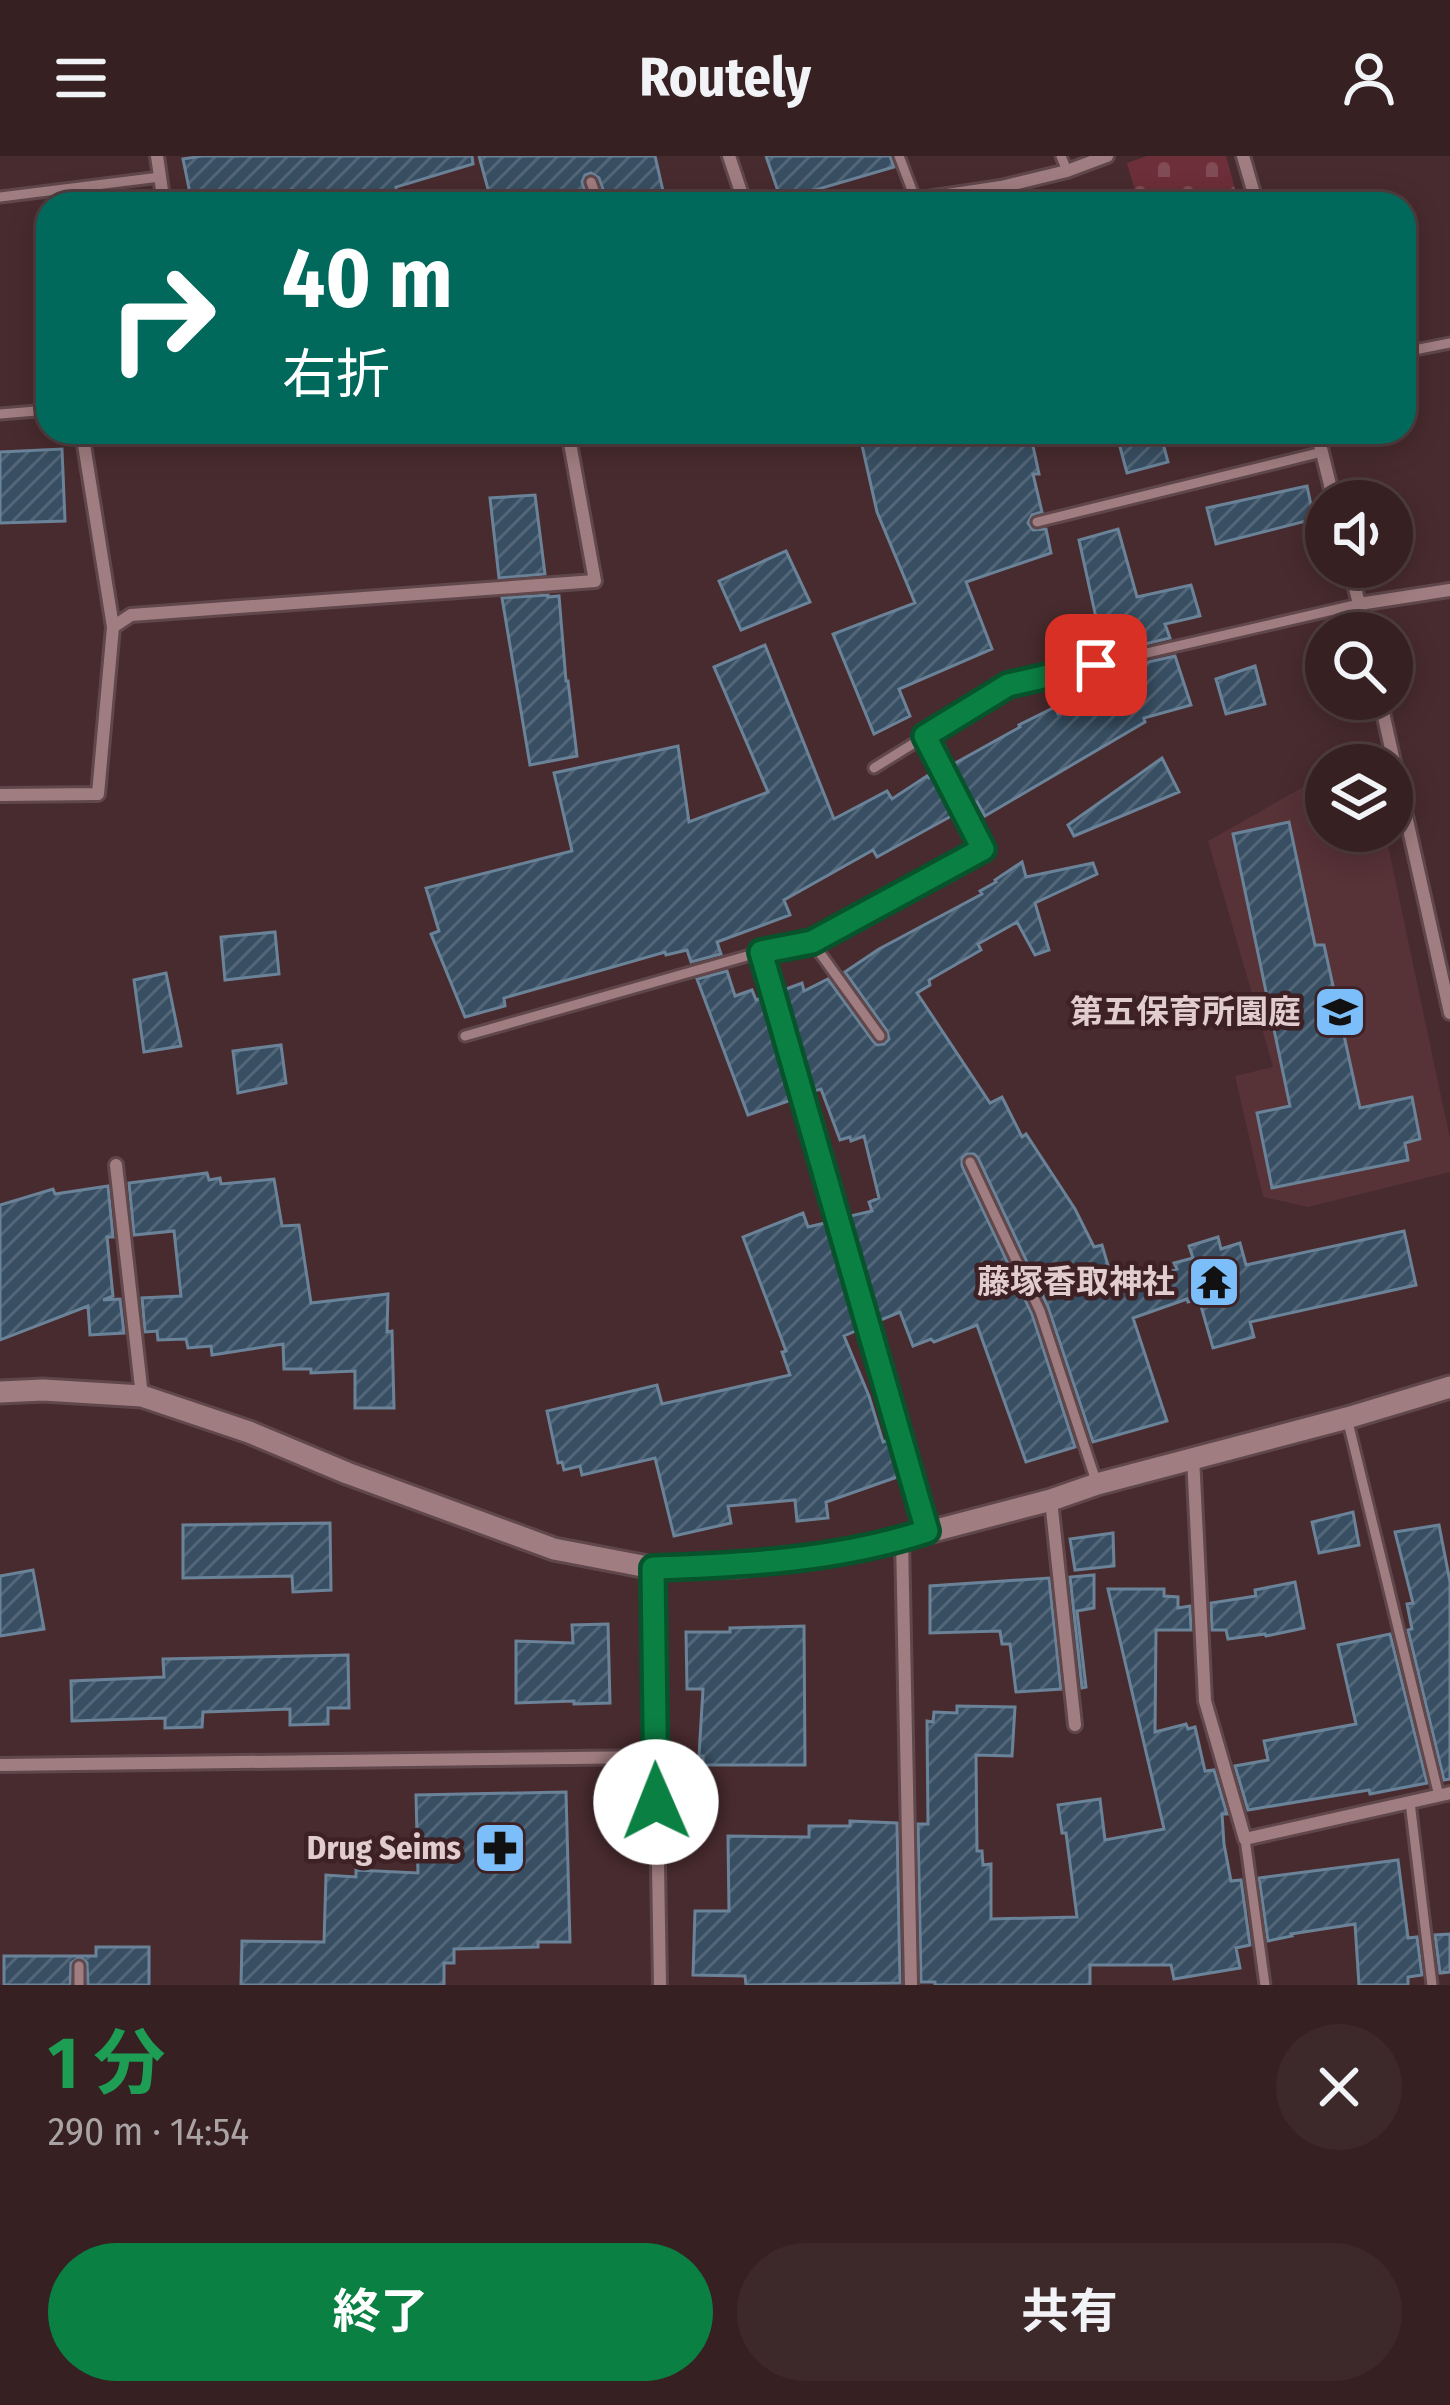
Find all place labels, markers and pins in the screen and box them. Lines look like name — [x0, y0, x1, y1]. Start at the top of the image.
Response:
pin — [1045, 614, 1147, 716]
school or university icon: 第五保育所園庭 — [1312, 984, 1368, 1040]
place label: 第五保育所園庭 — [1070, 992, 1301, 1032]
temple icon: 藤塚香取神社 — [1186, 1254, 1242, 1310]
place label: 藤塚香取神社 — [977, 1262, 1175, 1302]
pharmacy icon: Drug Seims — [472, 1820, 528, 1876]
place label: Drug Seims — [307, 1828, 461, 1868]

